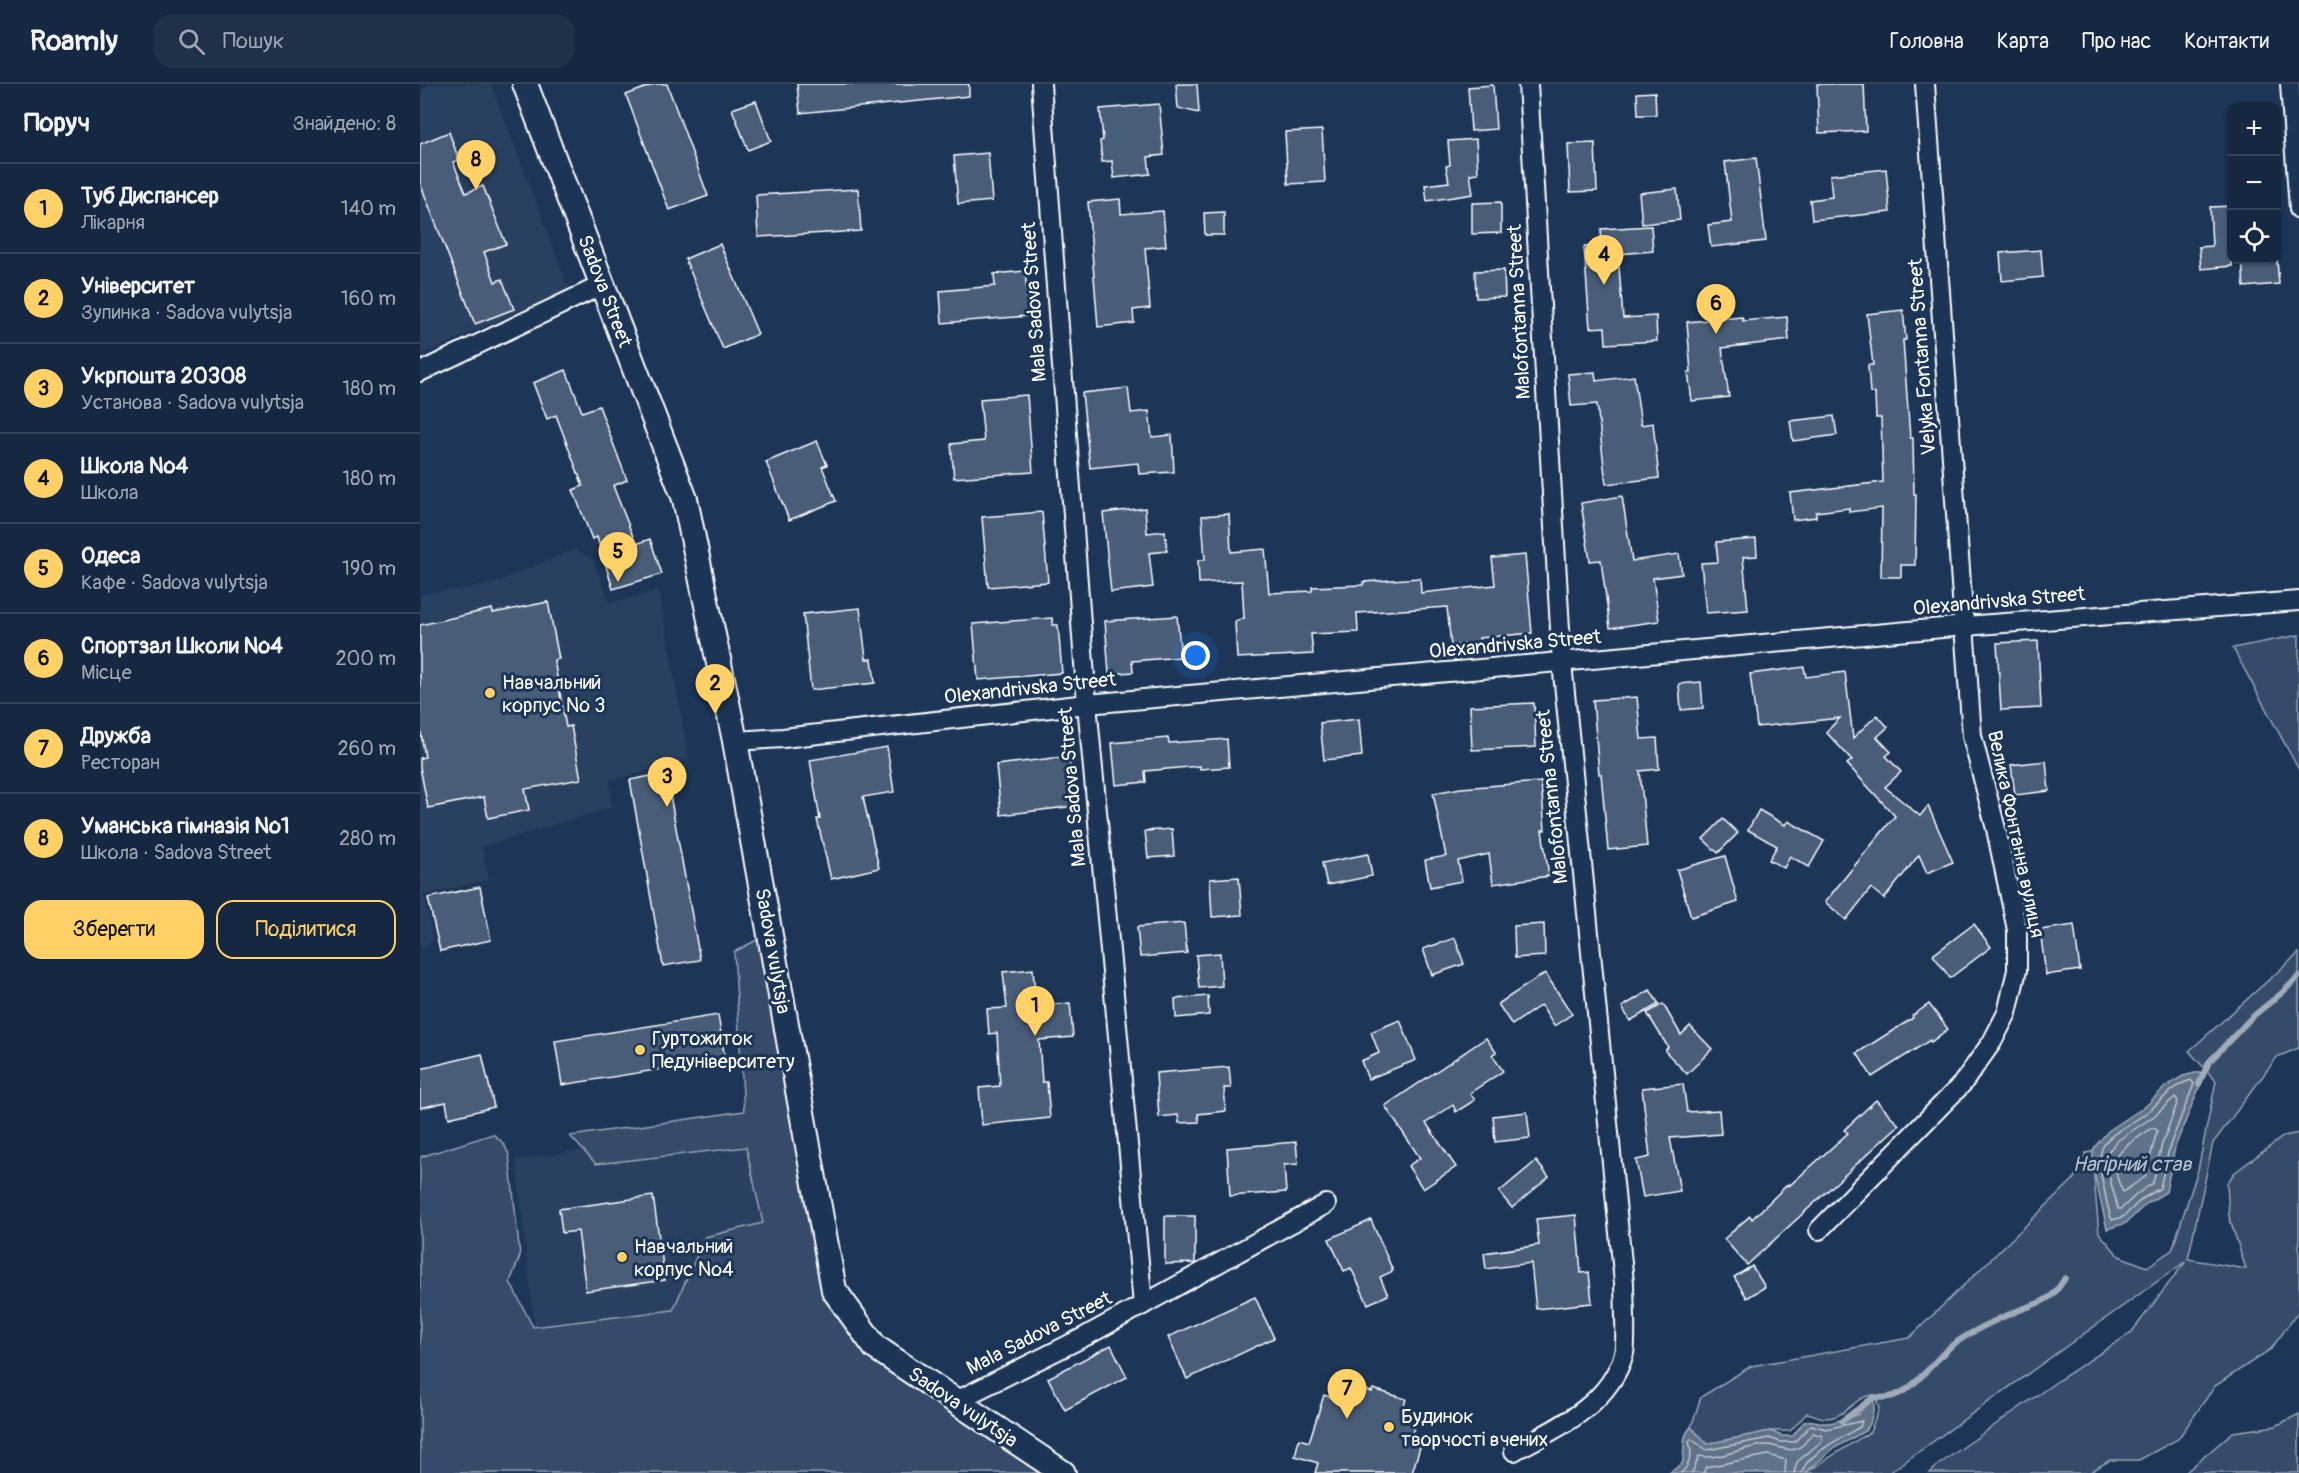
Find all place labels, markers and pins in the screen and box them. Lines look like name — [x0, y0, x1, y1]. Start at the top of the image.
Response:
pin: 8 — [456, 141, 496, 190]
pin: 4 — [1584, 236, 1624, 285]
pin: 6 — [1696, 284, 1736, 334]
pin: 5 — [598, 532, 638, 582]
pin: 2 — [696, 664, 734, 714]
place label: Навчальний корпус № 3 — [502, 670, 605, 718]
marker: Навчальний корпус № 3 — [483, 686, 497, 700]
pin: 3 — [648, 758, 686, 807]
pin: 1 — [1016, 986, 1054, 1036]
place label: Гуртожиток Педуніверситету — [652, 1026, 795, 1074]
marker: Гуртожиток Педуніверситету — [633, 1043, 647, 1057]
place label: Навчальний корпус №4 — [634, 1234, 734, 1282]
marker: Навчальний корпус №4 — [615, 1250, 629, 1264]
pin: 7 — [1328, 1370, 1366, 1419]
place label: Будинок творчості вчених — [1401, 1404, 1548, 1452]
marker: Будинок творчості вчених — [1382, 1420, 1396, 1434]

